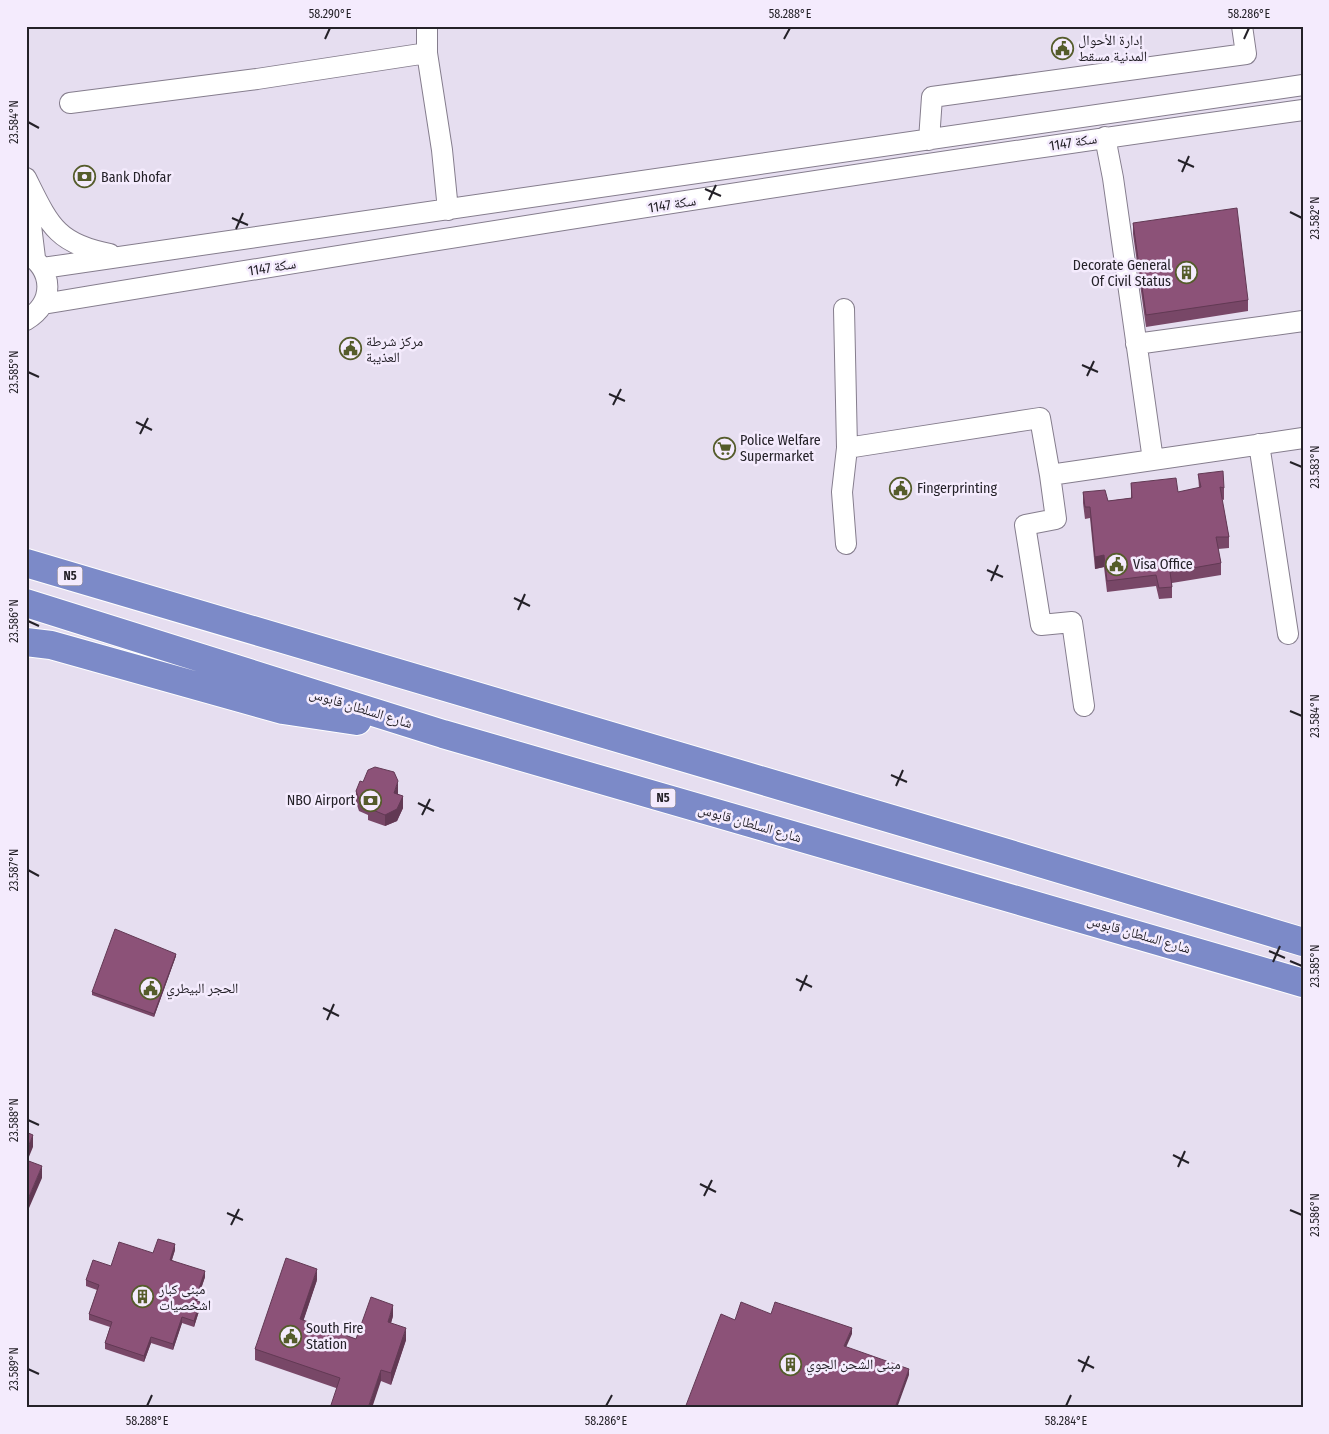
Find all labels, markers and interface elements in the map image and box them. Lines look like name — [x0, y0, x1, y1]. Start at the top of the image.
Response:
text: 58.290°E — [309, 7, 352, 21]
text: 58.288°E — [769, 7, 812, 21]
text: 58.286°E — [1228, 7, 1271, 21]
place label: إدارة الأحوال المدنية مسقط — [1078, 32, 1147, 65]
public building icon: إدارة الأحوال المدنية مسقط — [1050, 36, 1074, 60]
text: 23.584°N — [7, 100, 21, 144]
street label: سكة 1147 — [1048, 130, 1098, 155]
bank icon: Bank Dhofar — [73, 165, 97, 189]
place label: Bank Dhofar — [101, 169, 171, 186]
street label: سكة 1147 — [647, 192, 697, 217]
text: 23.582°N — [1308, 197, 1322, 239]
street label: سكة 1147 — [247, 255, 297, 280]
place label: Decorate General Of Civil Status — [1073, 257, 1171, 290]
building icon: Decorate General Of Civil Status — [1175, 261, 1199, 285]
place label: مركز شرطة العذيبة — [366, 333, 423, 366]
public building icon: مركز شرطة العذيبة — [338, 337, 362, 361]
text: 23.585°N — [7, 350, 21, 394]
place label: Police Welfare Supermarket — [740, 432, 821, 465]
supermarket icon: Police Welfare Supermarket — [712, 436, 736, 460]
text: 23.583°N — [1308, 445, 1322, 489]
public building icon: Fingerprinting — [889, 476, 913, 500]
place label: Fingerprinting — [917, 480, 997, 497]
public building icon: Visa Office — [1105, 552, 1129, 576]
place label: Visa Office — [1133, 556, 1193, 573]
road number: N5 — [58, 566, 82, 586]
text: 23.586°N — [7, 599, 21, 643]
street label: شارع السلطان قابوس — [307, 685, 414, 733]
text: 23.584°N — [1308, 694, 1322, 738]
bank icon: NBO Airport — [359, 788, 383, 812]
road number: N5 — [650, 788, 676, 808]
place label: NBO Airport — [287, 792, 355, 809]
street label: شارع السلطان قابوس — [696, 801, 804, 847]
text: 23.587°N — [7, 849, 21, 891]
street label: شارع السلطان قابوس — [1085, 912, 1193, 958]
text: 23.585°N — [1308, 944, 1322, 988]
public building icon: الحجر البيطري — [138, 976, 162, 1000]
place label: الحجر البيطري — [166, 980, 238, 1000]
text: 23.588°N — [7, 1098, 21, 1142]
text: 23.586°N — [1308, 1193, 1322, 1237]
place label: مبنى كبار اشخصيات — [158, 1281, 211, 1314]
building icon: مبنى كبار اشخصيات — [131, 1285, 155, 1309]
place label: South Fire Station — [306, 1320, 364, 1353]
public building icon: South Fire Station — [278, 1324, 302, 1348]
text: 23.589°N — [7, 1347, 21, 1391]
building icon: مبنى الشحن الجوي — [778, 1352, 802, 1376]
place label: مبنى الشحن الجوي — [806, 1356, 901, 1376]
text: 58.288°E — [126, 1414, 169, 1428]
text: 58.286°E — [585, 1414, 628, 1428]
text: 58.284°E — [1045, 1414, 1088, 1428]

